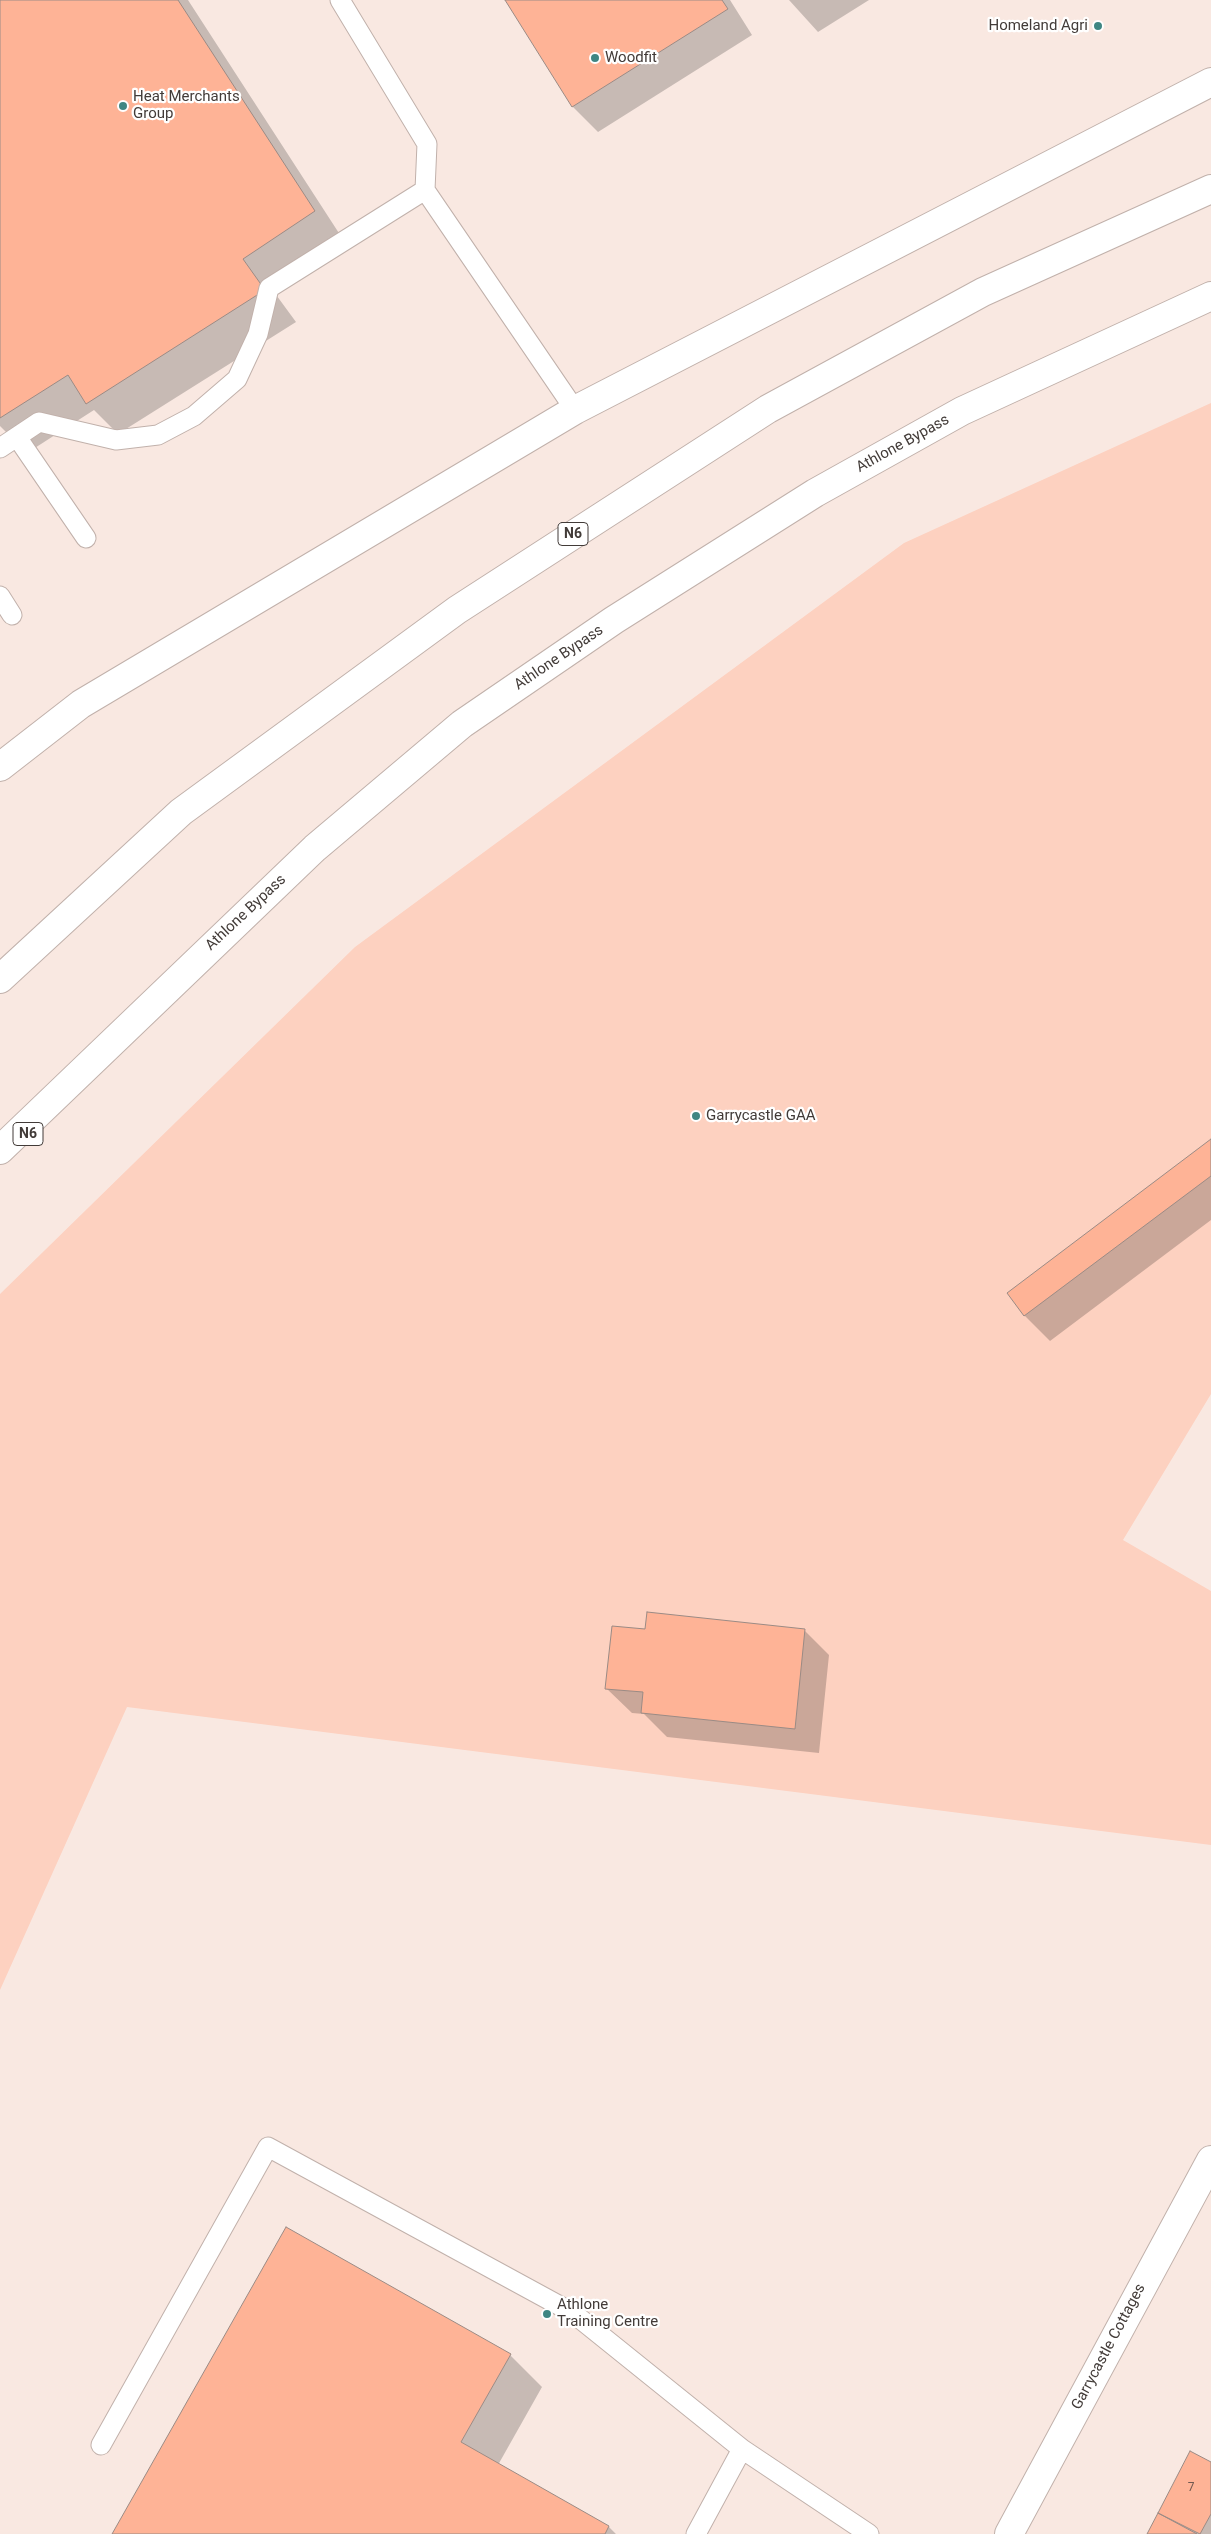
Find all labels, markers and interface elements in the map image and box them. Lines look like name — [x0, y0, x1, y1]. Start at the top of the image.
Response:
place label: Homeland Agri — [988, 17, 1088, 35]
marker: Homeland Agri — [1092, 20, 1104, 32]
place label: Woodfit — [605, 49, 657, 67]
marker: Woodfit — [589, 52, 601, 64]
place label: Heat Merchants Group — [133, 88, 240, 123]
marker: Heat Merchants Group — [117, 100, 129, 112]
street label: Athlone Bypass — [853, 411, 953, 477]
road number: N6 — [558, 522, 588, 546]
street label: Athlone Bypass — [511, 622, 607, 694]
street label: Athlone Bypass — [202, 871, 290, 955]
place label: Garrycastle GAA — [706, 1107, 815, 1125]
marker: Garrycastle GAA — [690, 1110, 702, 1122]
road number: N6 — [13, 1122, 43, 1146]
street label: Garrycastle Cottages — [1068, 2281, 1150, 2413]
place label: Athlone Training Centre — [557, 2296, 658, 2331]
marker: Athlone Training Centre — [541, 2308, 553, 2320]
house number: 7 — [1188, 2481, 1194, 2495]

